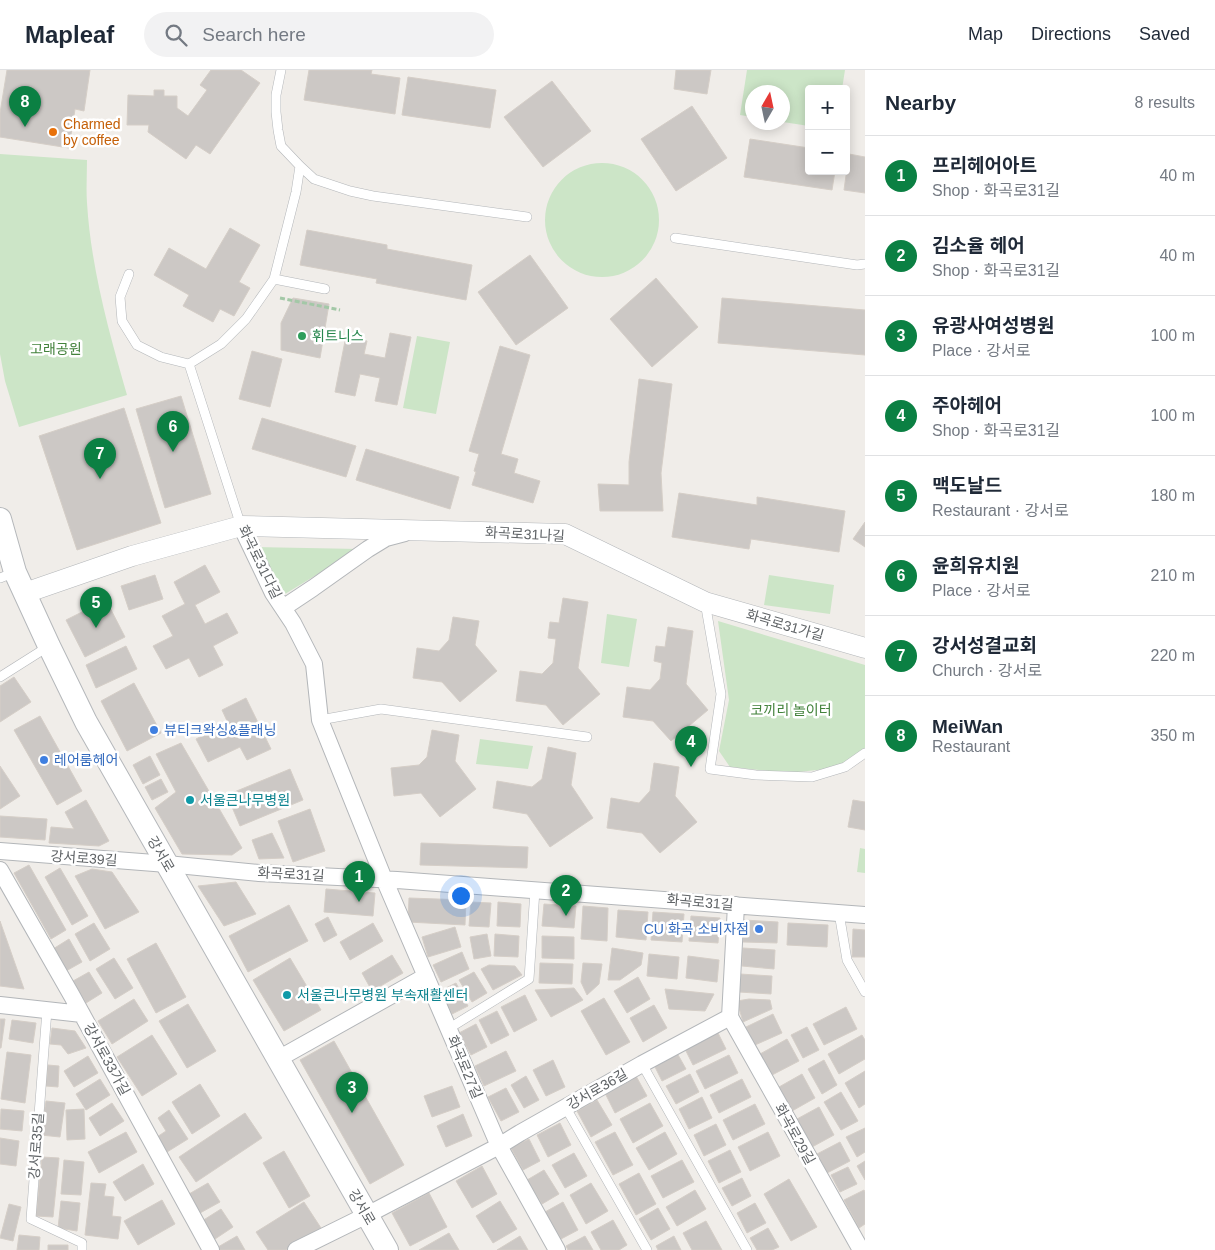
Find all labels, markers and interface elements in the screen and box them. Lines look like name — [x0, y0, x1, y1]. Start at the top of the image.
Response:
search box — [144, 12, 494, 57]
text: Mapleaf — [25, 21, 114, 48]
icon: search — [162, 21, 190, 49]
text: Search here — [202, 24, 306, 45]
text: Map — [968, 24, 1003, 44]
text: Directions — [1031, 24, 1111, 44]
text: Saved — [1139, 24, 1190, 44]
north arrow — [745, 85, 790, 130]
map controls — [805, 85, 850, 175]
button: + — [805, 85, 850, 130]
pin: 8 — [9, 86, 41, 127]
text: Nearby — [885, 91, 956, 114]
text: 8 results — [1135, 94, 1195, 111]
place label: Charmed by coffee — [63, 116, 121, 148]
marker: Charmed by coffee — [47, 126, 59, 138]
button: − — [805, 130, 850, 175]
text: 프리헤어아트 — [932, 155, 1037, 176]
text: 1 — [897, 167, 905, 184]
text: 40 m — [1159, 167, 1195, 184]
text: Shop · 화곡로31길 — [932, 182, 1060, 199]
text: 김소율 헤어 — [932, 235, 1025, 256]
text: 2 — [897, 247, 905, 264]
text: 40 m — [1159, 247, 1195, 264]
text: Shop · 화곡로31길 — [932, 262, 1060, 279]
text: 유광사여성병원 — [932, 315, 1054, 336]
text: 3 — [897, 327, 905, 344]
text: 100 m — [1151, 327, 1195, 344]
place label: 휘트니스 — [312, 328, 364, 344]
marker: 휘트니스 — [296, 330, 308, 342]
park label: 고래공원 — [30, 341, 82, 357]
text: Place · 강서로 — [932, 342, 1030, 359]
text: 주아헤어 — [932, 395, 1002, 416]
text: 4 — [897, 407, 905, 424]
text: 100 m — [1151, 407, 1195, 424]
pin: 6 — [157, 411, 189, 452]
text: Shop · 화곡로31길 — [932, 422, 1060, 439]
pin: 7 — [84, 438, 116, 479]
text: 맥도날드 — [932, 475, 1002, 496]
text: 5 — [897, 487, 905, 504]
text: 180 m — [1151, 487, 1195, 504]
text: Restaurant · 강서로 — [932, 502, 1069, 519]
street label: 화곡로31다길 — [235, 523, 285, 601]
street label: 화곡로31나길 — [485, 524, 565, 544]
text: 윤희유치원 — [932, 555, 1019, 576]
text: 6 — [897, 567, 905, 584]
text: 210 m — [1151, 567, 1195, 584]
text: Place · 강서로 — [932, 582, 1030, 599]
pin: 5 — [80, 587, 112, 628]
street label: 화곡로31가길 — [744, 606, 826, 644]
text: 강서성결교회 — [932, 635, 1037, 656]
text: 7 — [897, 647, 905, 664]
text: 220 m — [1151, 647, 1195, 664]
text: Church · 강서로 — [932, 662, 1042, 679]
park label: 코끼리 놀이터 — [750, 702, 832, 718]
text: MeiWan — [932, 716, 1003, 737]
place label: 뷰티크왁싱&플래닝 — [164, 722, 276, 738]
marker: 뷰티크왁싱&플래닝 — [148, 724, 160, 736]
pin: 4 — [675, 726, 707, 767]
text: 8 — [897, 727, 905, 744]
text: 350 m — [1151, 727, 1195, 744]
text: Restaurant — [932, 738, 1010, 755]
place label: 레어룸헤어 — [54, 752, 118, 768]
marker: 레어룸헤어 — [38, 754, 50, 766]
place label: 서울큰나무병원 — [200, 792, 290, 808]
marker: 서울큰나무병원 — [184, 794, 196, 806]
street label: 강서로 — [144, 833, 178, 875]
street label: 강서로39길 — [50, 848, 118, 868]
pin: 1 — [343, 861, 375, 902]
street label: 화곡로31길 — [257, 864, 325, 884]
pin: 2 — [550, 875, 582, 916]
your location — [448, 883, 474, 909]
street label: 화곡로31길 — [666, 891, 734, 913]
place label: CU 화곡 소비자점 — [644, 921, 749, 937]
marker: CU 화곡 소비자점 — [753, 923, 765, 935]
place label: 서울큰나무병원 부속재활센터 — [297, 987, 468, 1003]
marker: 서울큰나무병원 부속재활센터 — [281, 989, 293, 1001]
street label: 강서로33가길 — [81, 1020, 133, 1098]
street label: 화곡로27길 — [445, 1033, 485, 1101]
street label: 강서로36길 — [564, 1065, 630, 1113]
pin: 3 — [336, 1072, 368, 1113]
street label: 화곡로29길 — [772, 1101, 818, 1167]
street label: 강서로35길 — [26, 1112, 46, 1180]
street label: 강서로 — [345, 1186, 379, 1228]

